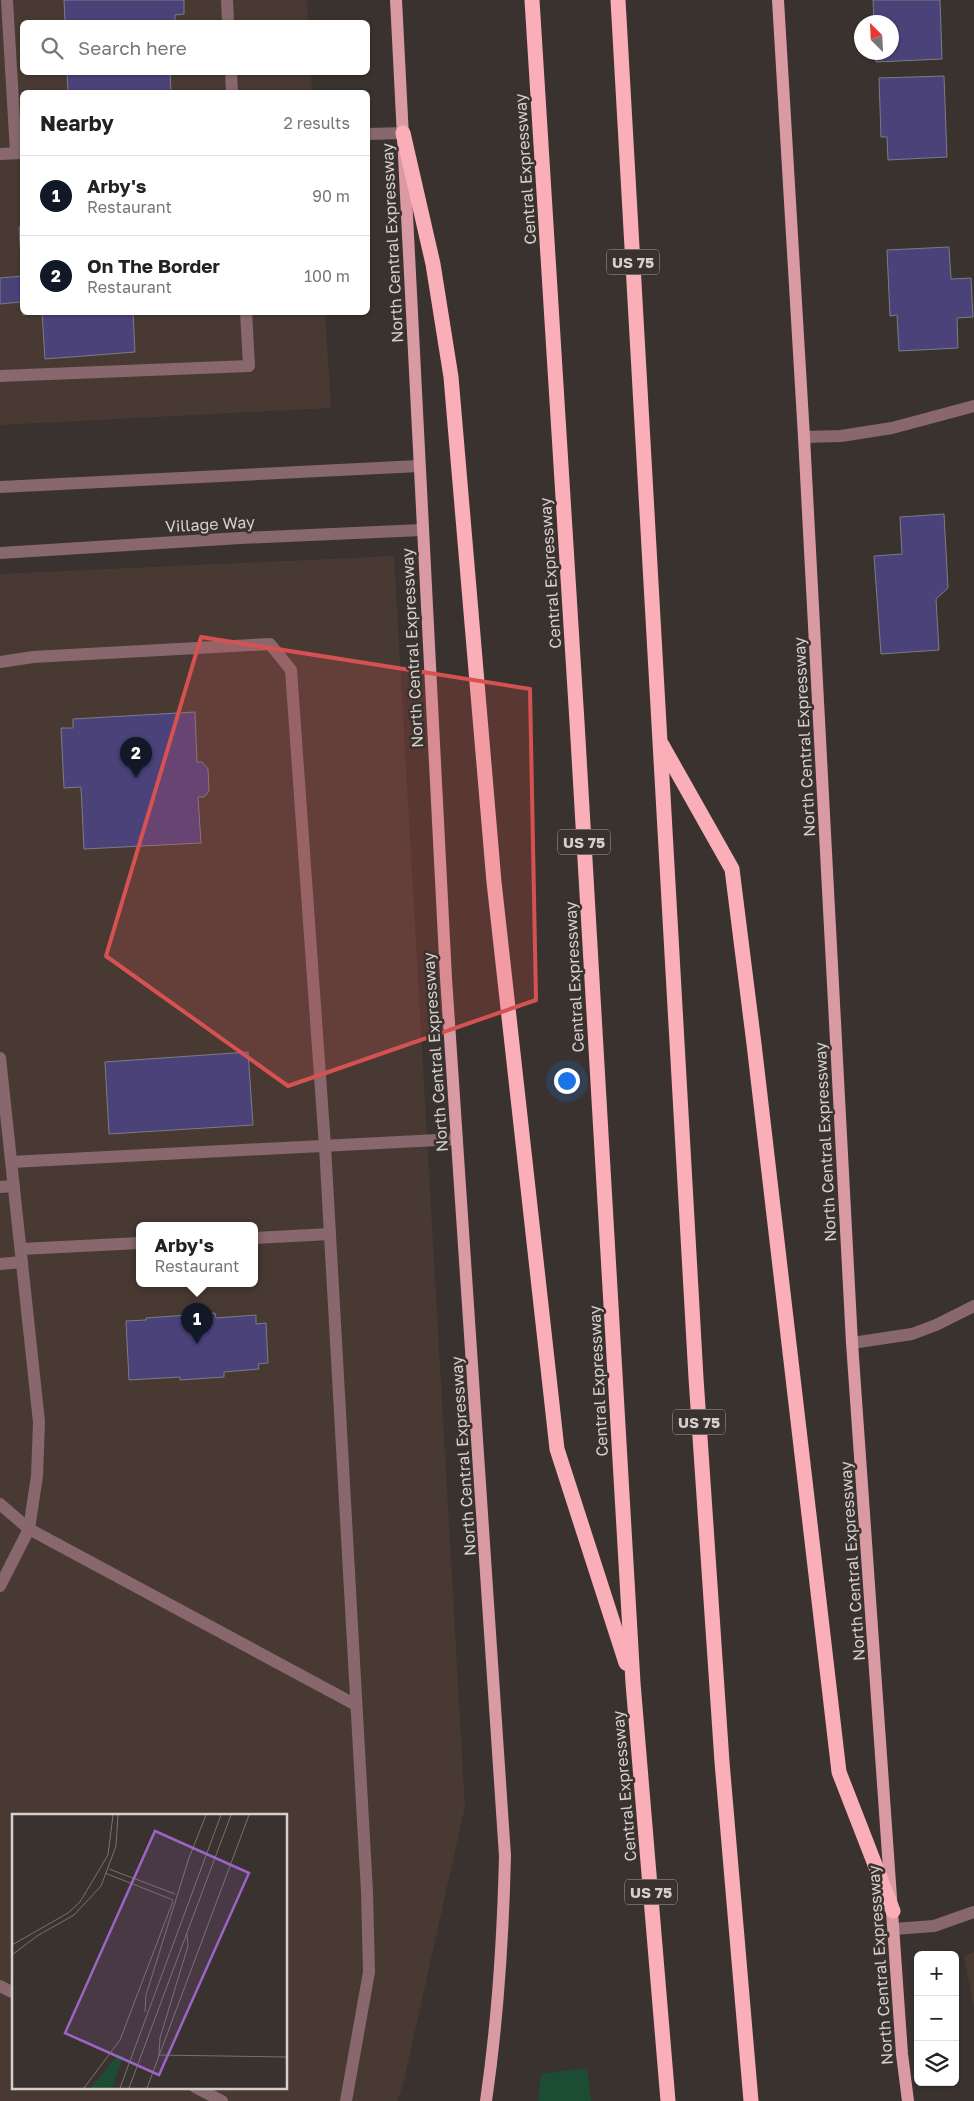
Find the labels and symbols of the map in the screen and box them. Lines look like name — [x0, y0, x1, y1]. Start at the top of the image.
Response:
north arrow — [854, 15, 899, 60]
street label: Central Expressway — [510, 93, 540, 245]
street label: North Central Expressway — [377, 143, 407, 343]
road number: US 75 — [607, 250, 659, 274]
street label: Central Expressway — [535, 497, 565, 649]
street label: Village Way — [165, 512, 255, 536]
street label: North Central Expressway — [397, 548, 427, 748]
street label: North Central Expressway — [789, 637, 819, 837]
pin: 2 — [120, 737, 152, 778]
road number: US 75 — [558, 830, 610, 854]
street label: Central Expressway — [560, 901, 588, 1053]
street label: North Central Expressway — [418, 951, 452, 1153]
street label: North Central Expressway — [810, 1042, 840, 1242]
your location — [554, 1068, 580, 1094]
pin: 1 — [181, 1303, 213, 1344]
street label: Central Expressway — [584, 1305, 612, 1457]
street label: North Central Expressway — [446, 1355, 480, 1557]
road number: US 75 — [673, 1410, 725, 1434]
street label: North Central Expressway — [835, 1460, 869, 1662]
street label: Central Expressway — [607, 1710, 641, 1862]
inset map — [12, 1814, 288, 2088]
street label: North Central Expressway — [863, 1864, 897, 2066]
road number: US 75 — [625, 1880, 677, 1904]

